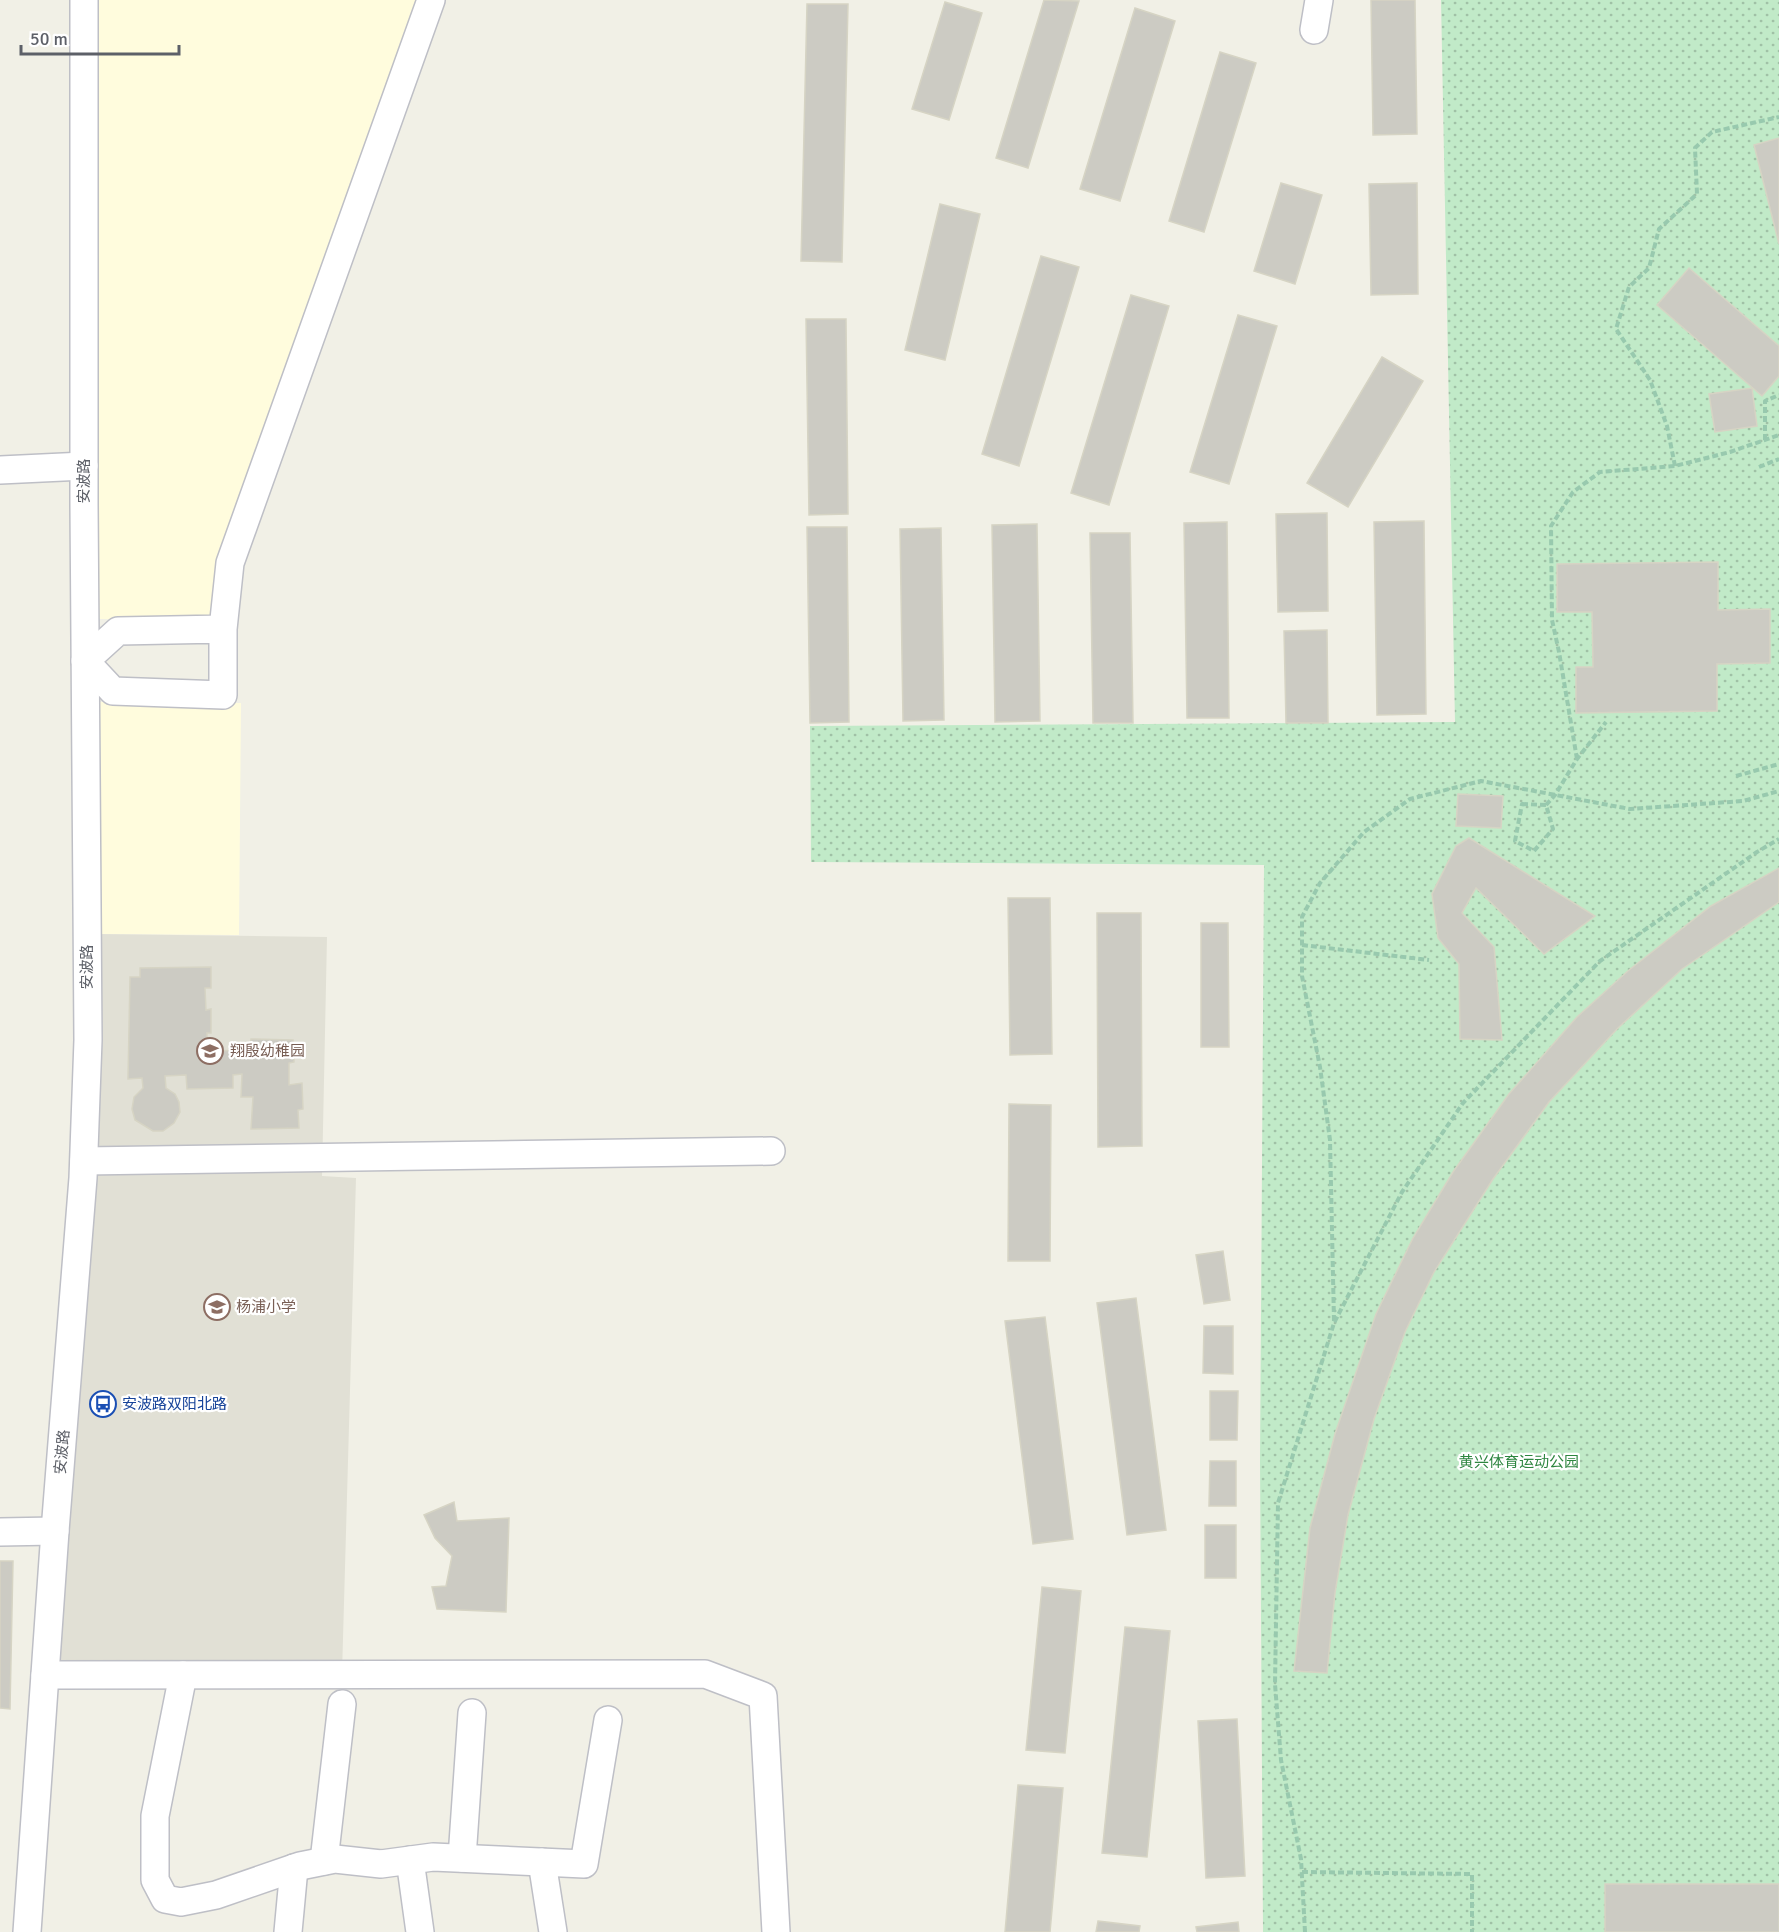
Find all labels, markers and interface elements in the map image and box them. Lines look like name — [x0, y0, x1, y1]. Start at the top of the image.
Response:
scale bar — [21, 18, 178, 56]
text: 50 m — [30, 28, 68, 50]
street label: 安波路 — [75, 458, 93, 504]
street label: 安波路 — [78, 944, 96, 990]
school or university icon: 翔殷幼稚园 — [195, 1036, 225, 1066]
place label: 翔殷幼稚园 — [230, 1042, 305, 1060]
school or university icon: 杨浦小学 — [202, 1292, 232, 1322]
place label: 杨浦小学 — [236, 1298, 296, 1316]
bus stop icon: 安波路双阳北路 — [88, 1389, 118, 1419]
place label: 安波路双阳北路 — [122, 1395, 227, 1413]
street label: 安波路 — [51, 1429, 73, 1475]
park label: 黄兴体育运动公园 — [1459, 1453, 1579, 1471]

